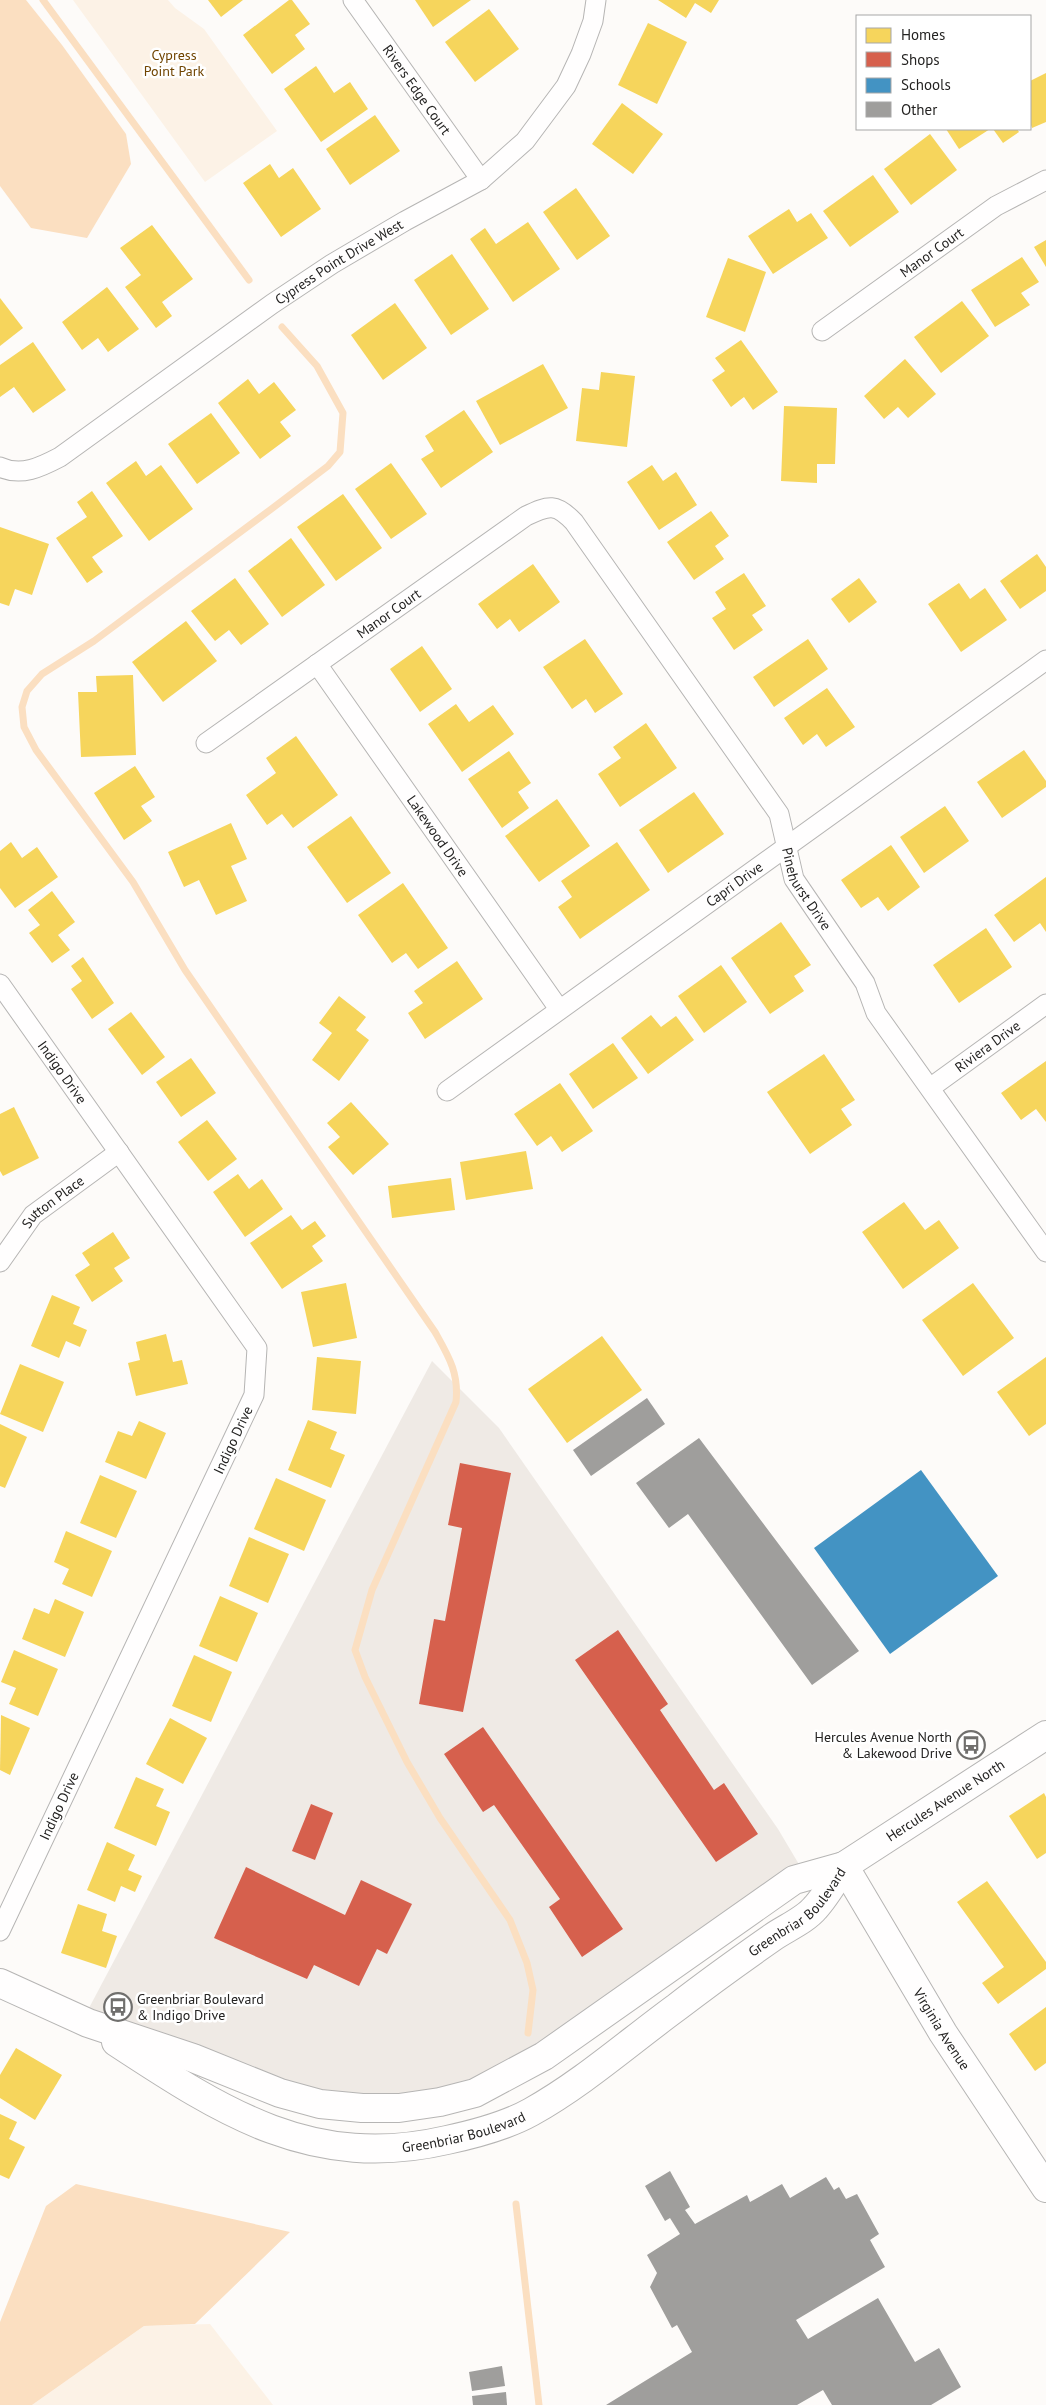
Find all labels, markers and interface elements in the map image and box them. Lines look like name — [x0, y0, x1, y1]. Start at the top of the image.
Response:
legend — [856, 15, 1031, 130]
text: Homes — [901, 25, 945, 44]
street label: Rivers Edge Court — [379, 41, 455, 138]
park label: Cypress Point Park — [144, 46, 205, 80]
text: Shops — [901, 50, 940, 69]
text: Schools — [901, 75, 951, 94]
text: Other — [901, 100, 937, 119]
street label: Cypress Point Drive West — [272, 215, 406, 308]
street label: Manor Court — [896, 223, 967, 281]
street label: Manor Court — [353, 584, 424, 642]
street label: Lakewood Drive — [403, 792, 472, 880]
street label: Pinehurst Drive — [778, 846, 835, 934]
street label: Capri Drive — [702, 858, 766, 911]
street label: Riviera Drive — [951, 1017, 1024, 1076]
street label: Indigo Drive — [34, 1037, 91, 1107]
street label: Sutton Place — [18, 1172, 88, 1232]
street label: Indigo Drive — [209, 1403, 257, 1477]
place label: Hercules Avenue North & Lakewood Drive — [815, 1728, 952, 1762]
bus stop icon: Hercules Avenue North & Lakewood Drive — [956, 1730, 986, 1760]
street label: Hercules Avenue North — [883, 1755, 1008, 1845]
street label: Indigo Drive — [35, 1769, 83, 1843]
street label: Greenbriar Boulevard — [745, 1864, 850, 1961]
street label: Virginia Avenue — [909, 1984, 974, 2073]
place label: Greenbriar Boulevard & Indigo Drive — [137, 1990, 264, 2024]
bus stop icon: Greenbriar Boulevard & Indigo Drive — [103, 1992, 133, 2022]
street label: Greenbriar Boulevard — [401, 2107, 528, 2156]

